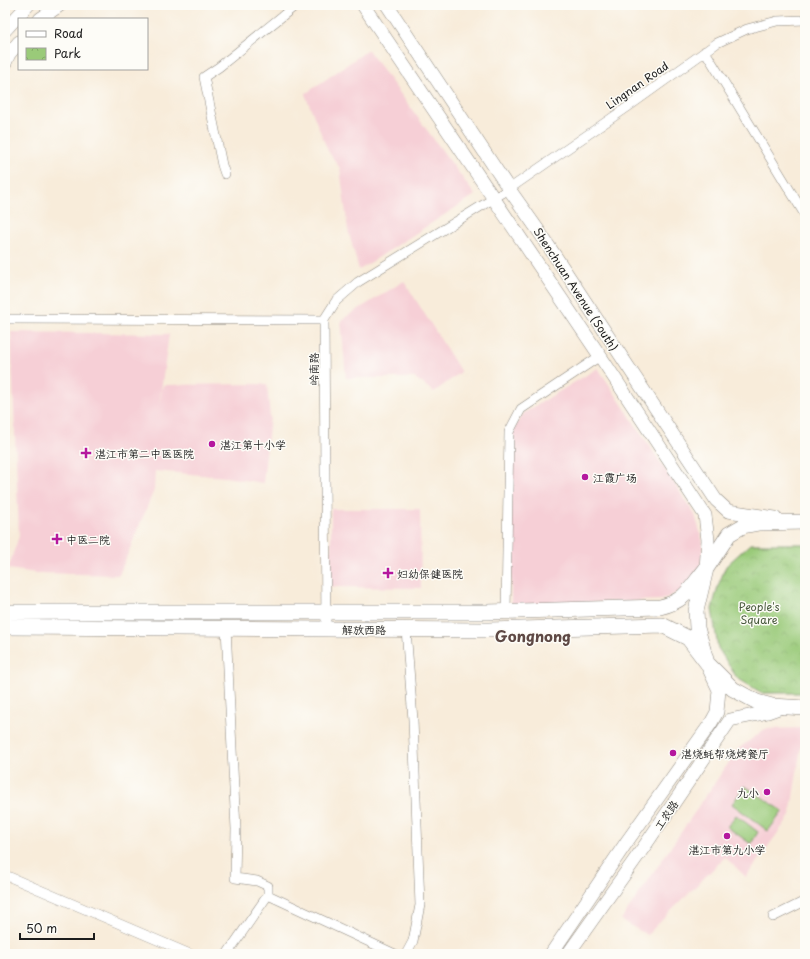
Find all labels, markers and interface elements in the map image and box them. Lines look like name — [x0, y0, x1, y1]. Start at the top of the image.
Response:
legend — [18, 18, 148, 70]
text: Road — [54, 24, 83, 42]
text: Park — [54, 44, 81, 62]
street label: Lingnan Road — [602, 57, 672, 113]
street label: Shenchuan Avenue (South) — [530, 224, 622, 354]
street label: 岭南路 — [305, 353, 322, 386]
place label: 湛江第十小学 — [220, 436, 286, 453]
marker: 湛江第十小学 — [207, 439, 217, 449]
place label: 湛江市第二中医医院 — [95, 445, 194, 462]
marker: 湛江市第二中医医院 — [80, 447, 92, 459]
place label: 江霞广场 — [593, 469, 637, 486]
marker: 江霞广场 — [580, 472, 590, 482]
place label: 中医二院 — [66, 531, 110, 548]
marker: 中医二院 — [51, 533, 63, 545]
place label: 妇幼保健医院 — [397, 565, 463, 582]
marker: 妇幼保健医院 — [382, 567, 394, 579]
park label: People's Square — [739, 598, 779, 628]
street label: 解放西路 — [342, 621, 386, 638]
district label: Gongnong — [495, 624, 571, 647]
place label: 湛烧蚝帮烧烤餐厅 — [681, 745, 769, 762]
marker: 湛烧蚝帮烧烤餐厅 — [668, 748, 678, 758]
place label: 九小 — [737, 784, 759, 801]
marker: 九小 — [762, 787, 772, 797]
street label: 工农路 — [650, 797, 682, 833]
marker: 湛江市第九小学 — [722, 831, 732, 841]
place label: 湛江市第九小学 — [689, 841, 766, 858]
scale bar — [20, 915, 94, 941]
text: 50 m — [26, 919, 57, 937]

